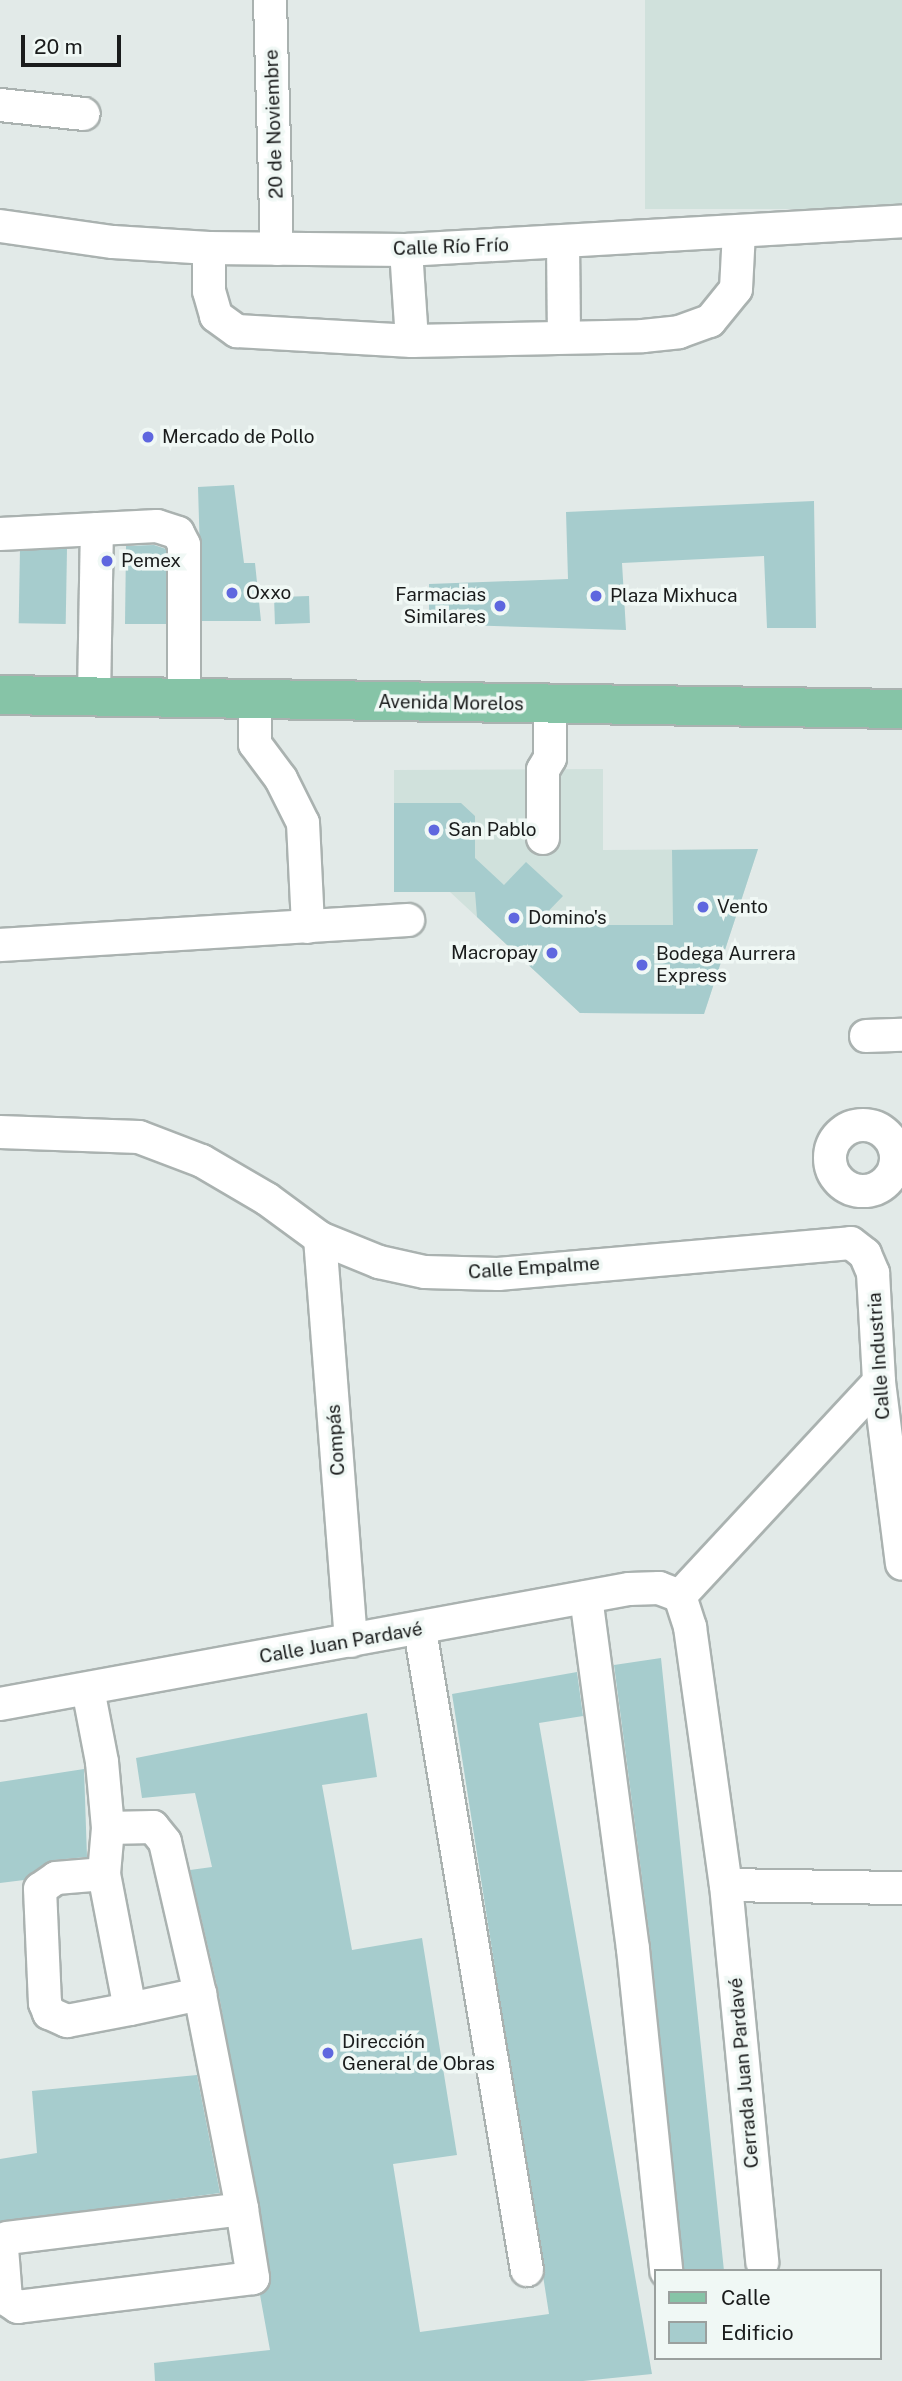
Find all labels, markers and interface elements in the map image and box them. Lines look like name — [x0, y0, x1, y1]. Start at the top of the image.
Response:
scale bar — [24, 21, 124, 65]
text: 20 m — [34, 34, 83, 59]
street label: 20 de Noviembre — [260, 49, 288, 199]
street label: Calle Río Frío — [392, 234, 510, 260]
place label: Mercado de Pollo — [162, 426, 315, 448]
marker: Mercado de Pollo — [140, 429, 156, 445]
place label: Pemex — [121, 550, 181, 572]
marker: Pemex — [99, 553, 115, 569]
place label: Oxxo — [246, 582, 291, 604]
place label: Farmacias Similares — [395, 584, 486, 628]
marker: Oxxo — [224, 585, 240, 601]
place label: Plaza Mixhuca — [610, 585, 738, 607]
marker: Plaza Mixhuca — [588, 588, 604, 604]
marker: Farmacias Similares — [492, 598, 508, 614]
street label: Avenida Morelos — [378, 690, 524, 716]
place label: San Pablo — [448, 819, 537, 841]
marker: San Pablo — [426, 822, 442, 838]
place label: Vento — [717, 896, 768, 918]
marker: Vento — [695, 899, 711, 915]
place label: Domino's — [528, 907, 606, 929]
marker: Domino's — [506, 910, 522, 926]
place label: Macropay — [451, 942, 538, 964]
place label: Bodega Aurrera Express — [656, 943, 796, 987]
marker: Macropay — [544, 945, 560, 961]
marker: Bodega Aurrera Express — [634, 957, 650, 973]
street label: Calle Empalme — [467, 1252, 601, 1284]
street label: Calle Industria — [863, 1292, 895, 1420]
street label: Compás — [322, 1404, 350, 1476]
street label: Calle Juan Pardavé — [258, 1617, 424, 1669]
street label: Cerrada Juan Pardavé — [724, 1977, 764, 2169]
place label: Dirección General de Obras — [342, 2031, 495, 2075]
marker: Dirección General de Obras — [320, 2045, 336, 2061]
legend — [654, 2269, 881, 2360]
text: Calle — [721, 2285, 771, 2310]
text: Edificio — [721, 2320, 794, 2345]

